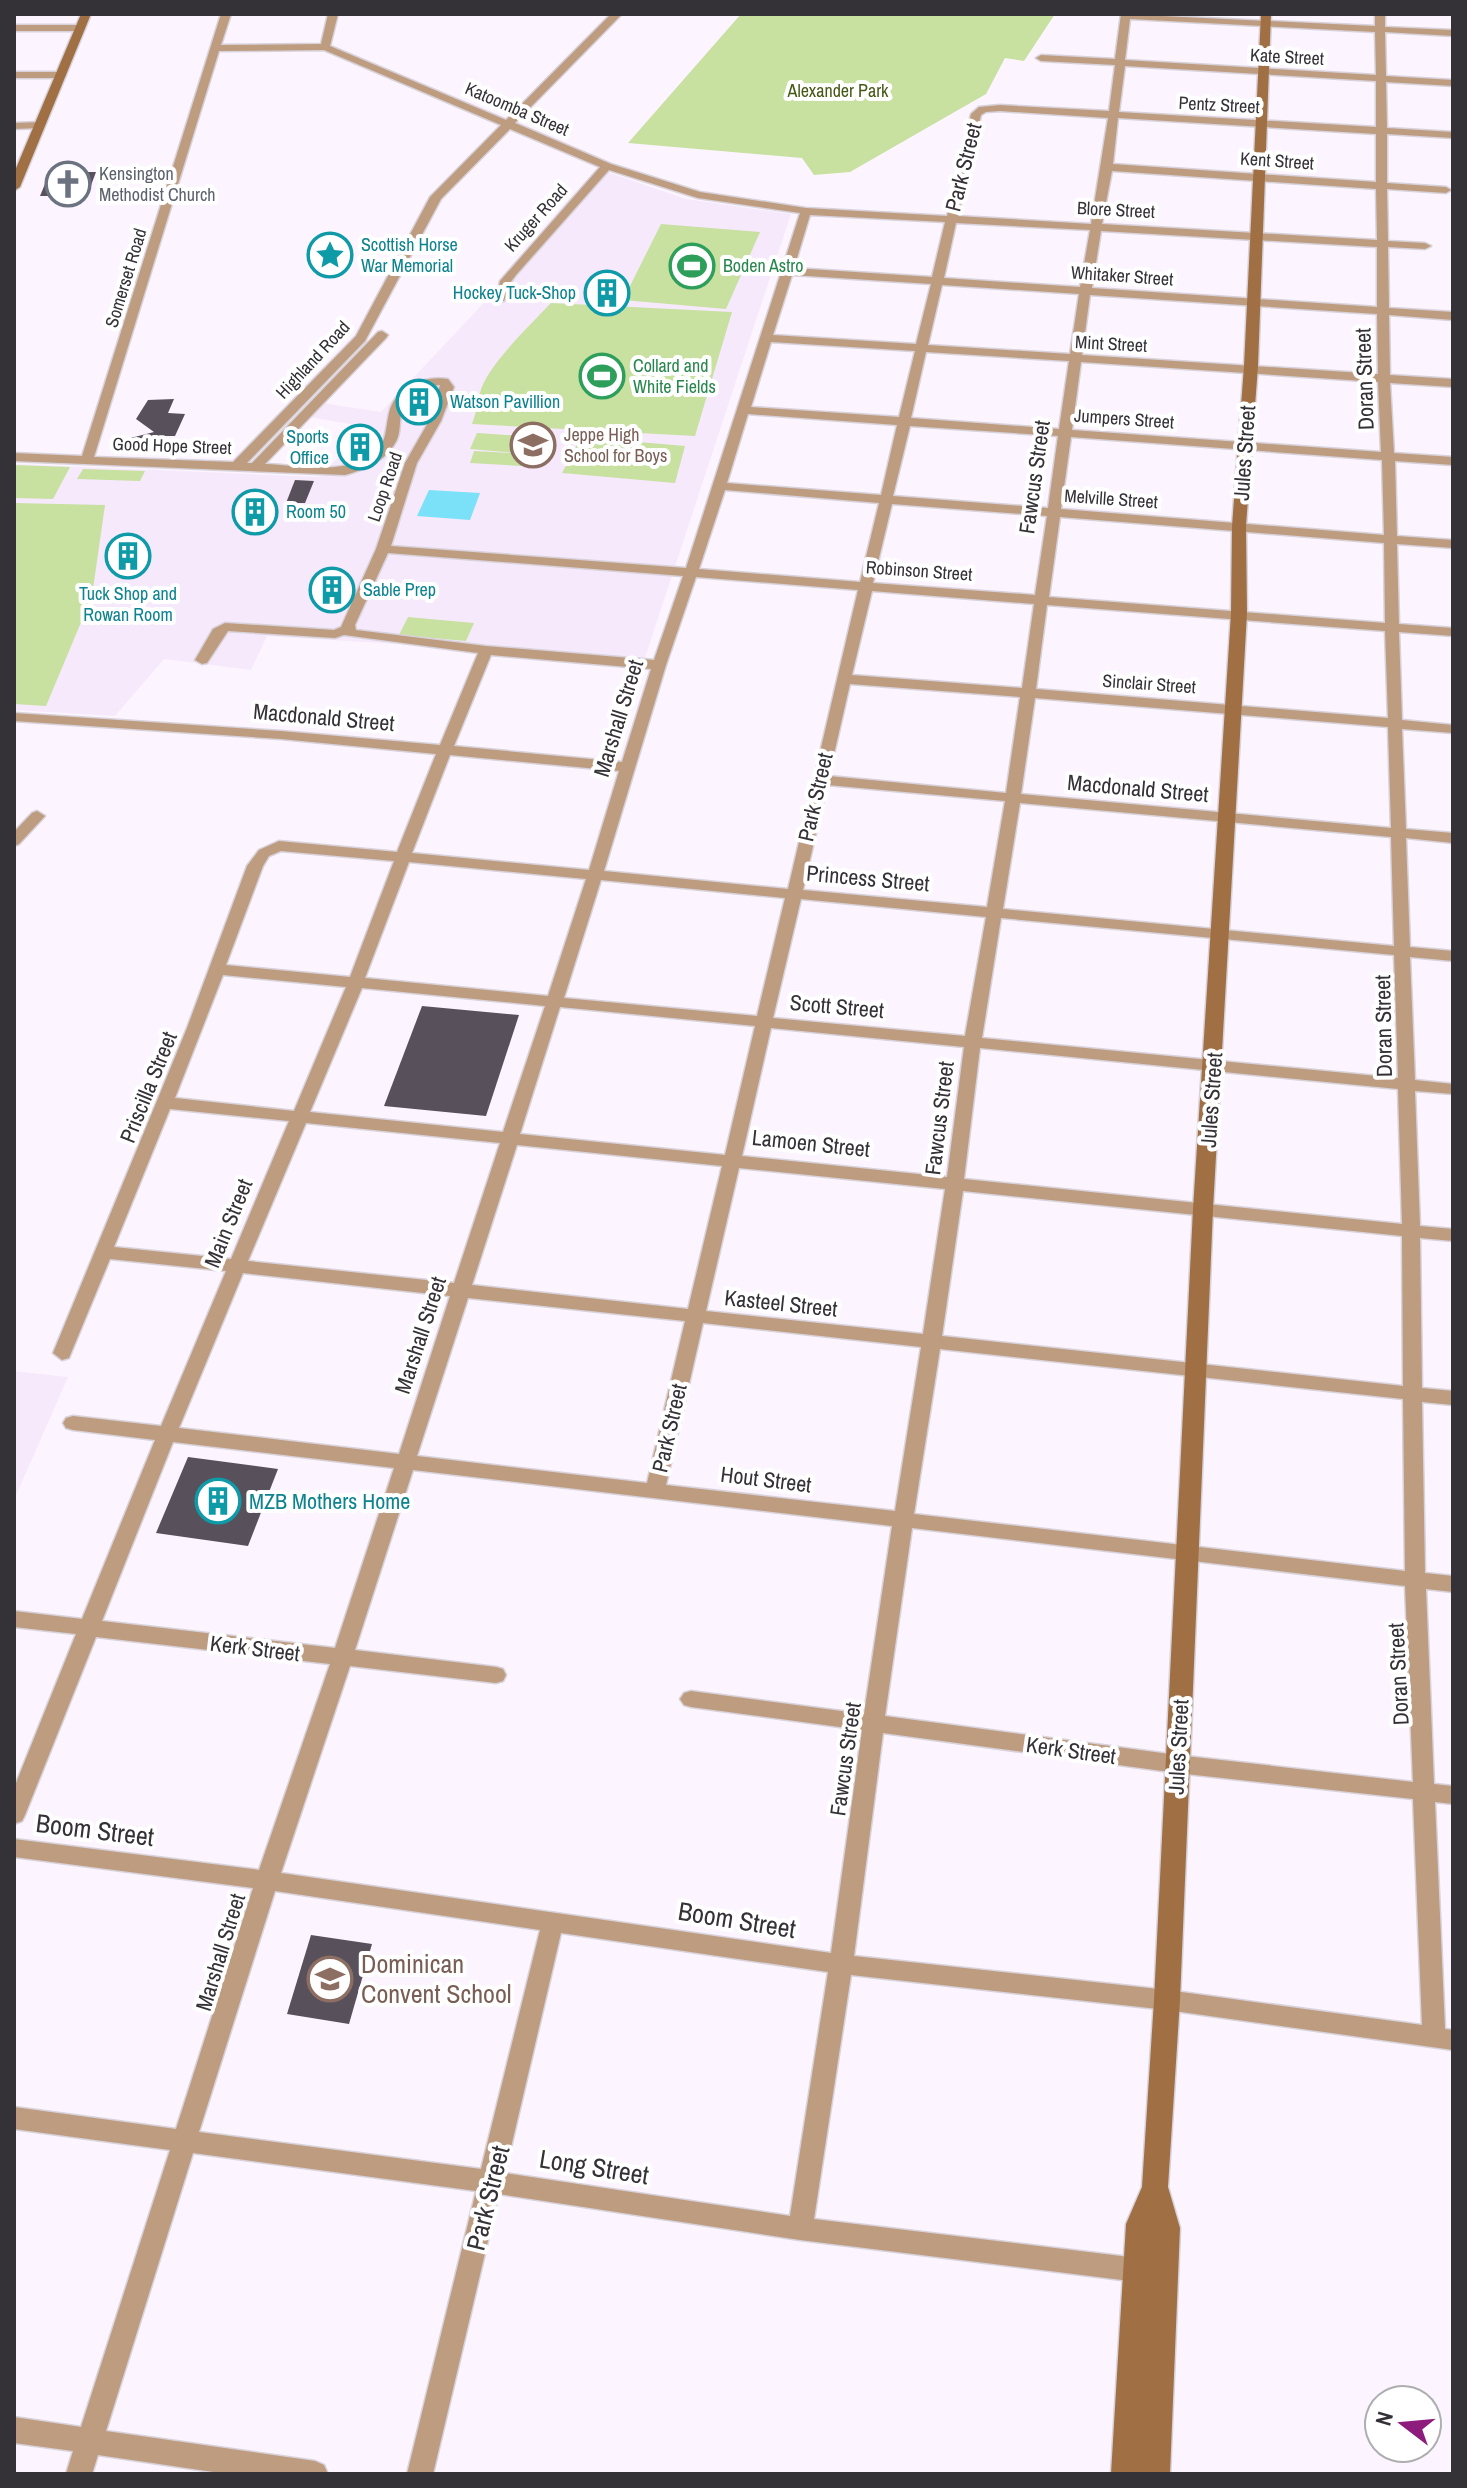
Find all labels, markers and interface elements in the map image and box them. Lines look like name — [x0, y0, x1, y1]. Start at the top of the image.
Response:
street label: Kate Street — [1249, 42, 1325, 71]
street label: Katoomba Street — [461, 75, 573, 142]
park label: Alexander Park — [787, 78, 889, 103]
street label: Pentz Street — [1178, 90, 1260, 119]
street label: Park Street — [938, 120, 988, 214]
street label: Kent Street — [1239, 145, 1315, 176]
church icon: Kensington Methodist Church — [44, 160, 92, 208]
place label: Kensington Methodist Church — [99, 161, 216, 207]
street label: Kruger Road — [498, 178, 573, 257]
street label: Blore Street — [1076, 195, 1156, 224]
street label: Somerset Road — [99, 225, 152, 331]
place icon: Scottish Horse War Memorial — [306, 231, 354, 279]
place label: Scottish Horse War Memorial — [361, 232, 458, 278]
sports icon: Boden Astro — [668, 242, 716, 290]
place label: Boden Astro — [723, 253, 803, 278]
street label: Whitaker Street — [1070, 259, 1174, 292]
building icon: Hockey Tuck-Shop — [583, 269, 631, 317]
place label: Hockey Tuck-Shop — [453, 280, 576, 305]
street label: Highland Road — [270, 315, 355, 404]
street label: Doran Street — [1347, 327, 1381, 431]
street label: Mint Street — [1074, 329, 1148, 358]
sports icon: Collard and White Fields — [578, 352, 626, 400]
place label: Collard and White Fields — [633, 353, 716, 399]
building icon: Watson Pavillion — [395, 378, 443, 426]
place label: Watson Pavillion — [450, 389, 560, 414]
street label: Jumpers Street — [1073, 403, 1175, 434]
street label: Jules Street — [1226, 404, 1262, 502]
street label: Fawcus Street — [1011, 418, 1057, 536]
school or university icon: Jeppe High School for Boys — [509, 421, 557, 469]
place label: Jeppe High School for Boys — [564, 422, 667, 468]
building icon: Sports Office — [336, 423, 384, 471]
place label: Sports Office — [286, 424, 329, 470]
street label: Good Hope Street — [112, 431, 232, 460]
street label: Loop Road — [361, 449, 408, 525]
street label: Melville Street — [1064, 483, 1159, 514]
building icon: Room 50 — [231, 488, 279, 536]
place label: Room 50 — [286, 499, 346, 524]
building icon: Tuck Shop and Rowan Room — [104, 532, 152, 580]
street label: Robinson Street — [865, 554, 973, 587]
building icon: Sable Prep — [308, 566, 356, 614]
place label: Sable Prep — [363, 577, 436, 602]
place label: Tuck Shop and Rowan Room — [79, 581, 177, 627]
street label: Marshall Street — [586, 656, 650, 780]
street label: Sinclair Street — [1102, 668, 1197, 699]
street label: Macdonald Street — [252, 696, 396, 738]
street label: Park Street — [790, 750, 840, 844]
street label: Macdonald Street — [1066, 767, 1210, 809]
street label: Princess Street — [805, 858, 931, 898]
street label: Doran Street — [1367, 975, 1399, 1077]
street label: Scott Street — [789, 987, 885, 1025]
street label: Priscilla Street — [112, 1027, 184, 1147]
street label: Jules Street — [1193, 1051, 1229, 1149]
street label: Fawcus Street — [917, 1059, 961, 1177]
street label: Lamoen Street — [751, 1122, 871, 1164]
street label: Main Street — [197, 1174, 259, 1272]
street label: Marshall Street — [387, 1273, 453, 1397]
street label: Kasteel Street — [723, 1282, 839, 1324]
street label: Park Street — [644, 1381, 694, 1475]
street label: Hout Street — [719, 1459, 813, 1499]
building icon: MZB Mothers Home — [194, 1477, 242, 1525]
place label: MZB Mothers Home — [249, 1486, 410, 1516]
street label: Doran Street — [1380, 1622, 1416, 1726]
street label: Kerk Street — [208, 1628, 302, 1668]
street label: Jules Street — [1161, 1699, 1195, 1795]
street label: Fawcus Street — [822, 1700, 868, 1818]
street label: Kerk Street — [1024, 1729, 1118, 1771]
street label: Boom Street — [34, 1805, 156, 1854]
street label: Marshall Street — [188, 1890, 252, 2014]
street label: Boom Street — [676, 1893, 798, 1946]
place label: Dominican Convent School — [361, 1946, 512, 2011]
school or university icon: Dominican Convent School — [306, 1955, 354, 2003]
street label: Long Street — [537, 2141, 651, 2192]
street label: Park Street — [458, 2142, 517, 2254]
north arrow — [1363, 2384, 1443, 2464]
text: N — [1368, 2408, 1400, 2429]

